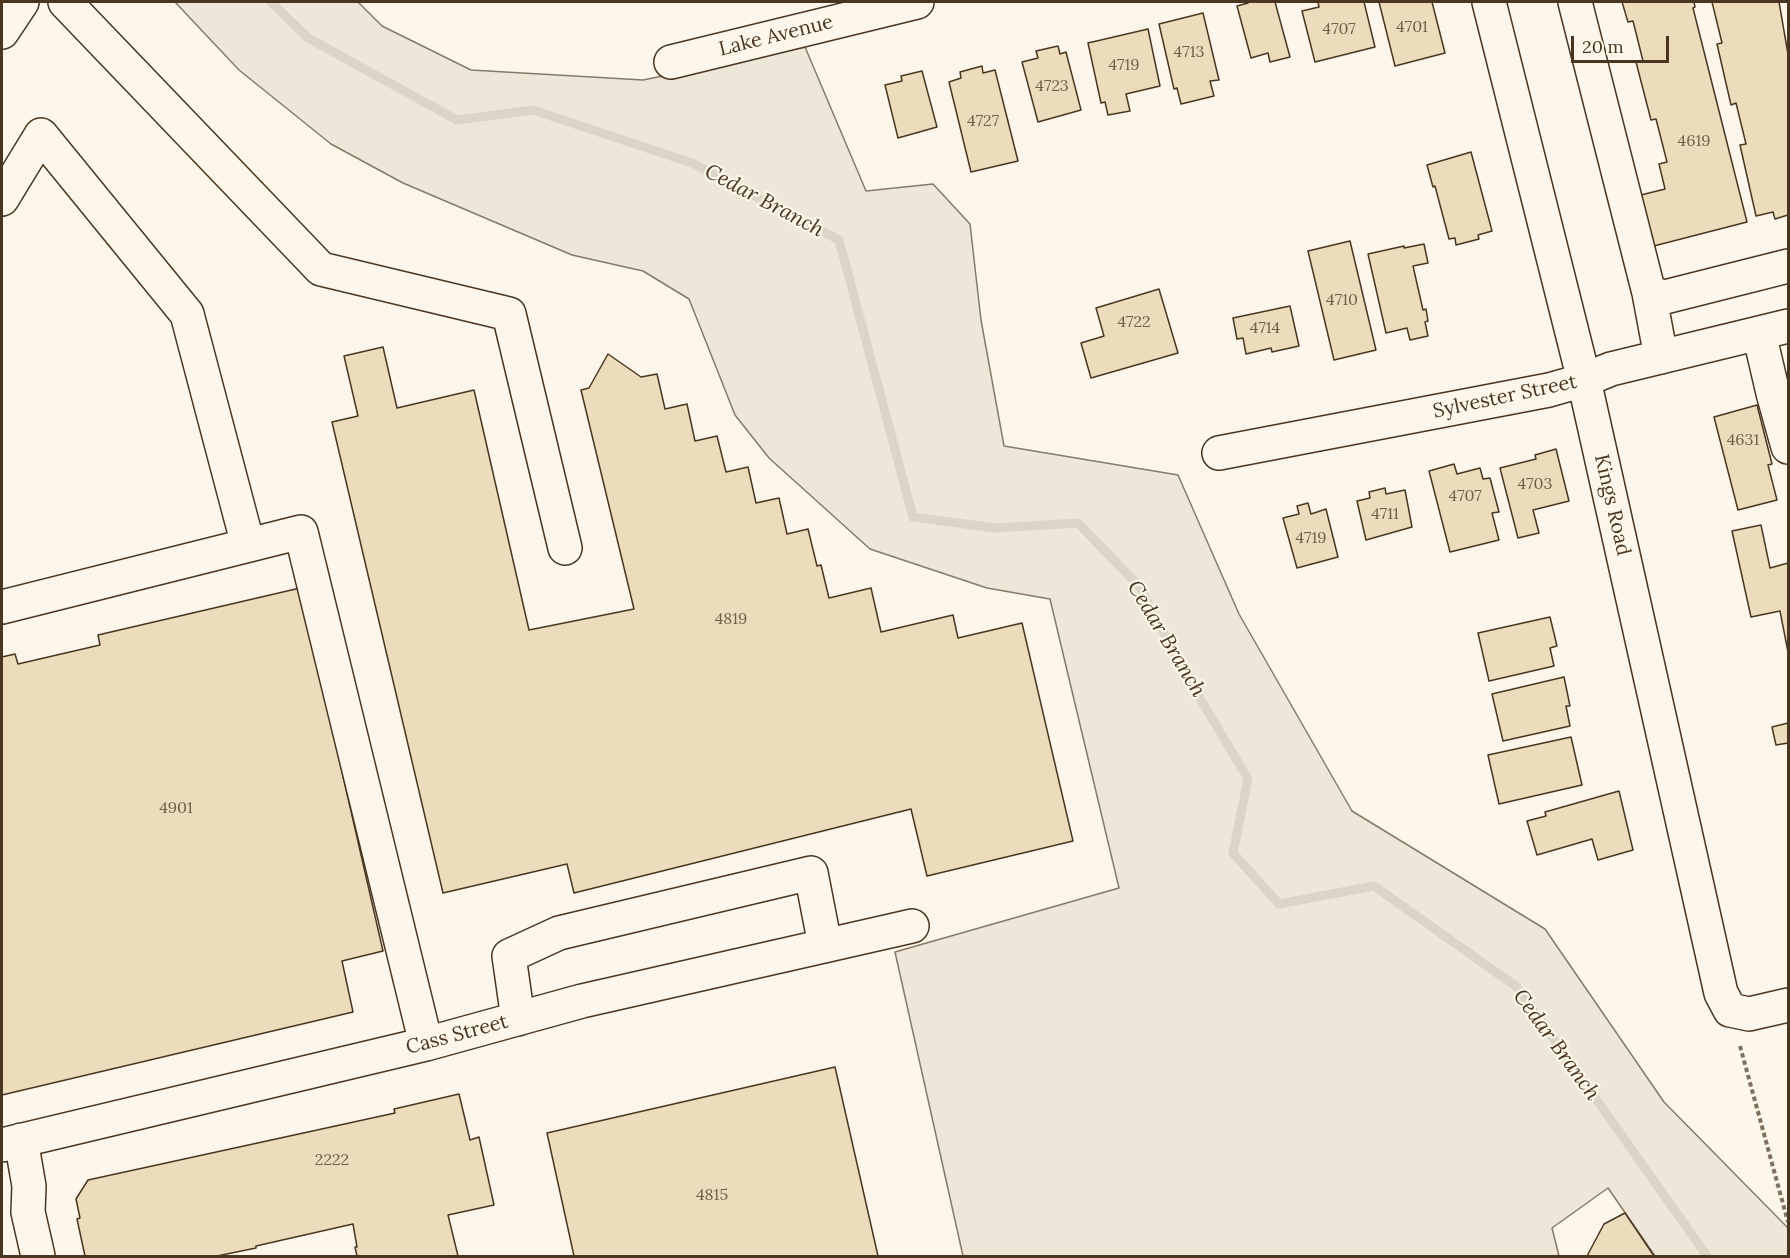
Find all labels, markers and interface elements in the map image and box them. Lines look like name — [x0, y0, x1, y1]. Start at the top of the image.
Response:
street label: Lake Avenue — [716, 10, 836, 62]
house number: 4701 — [1396, 17, 1428, 37]
house number: 4707 — [1322, 19, 1356, 39]
scale bar — [1574, 24, 1672, 62]
text: 20 m — [1582, 35, 1624, 58]
house number: 4713 — [1174, 42, 1204, 62]
house number: 4719 — [1108, 55, 1140, 75]
house number: 4723 — [1035, 76, 1069, 96]
house number: 4727 — [967, 111, 999, 131]
house number: 4619 — [1678, 131, 1710, 151]
water label: Cedar Branch — [700, 159, 828, 243]
house number: 4710 — [1326, 290, 1358, 310]
house number: 4722 — [1117, 312, 1151, 332]
house number: 4714 — [1250, 318, 1280, 338]
street label: Sylvester Street — [1431, 370, 1579, 424]
house number: 4631 — [1727, 430, 1759, 450]
street label: Kings Road — [1589, 452, 1635, 558]
house number: 4703 — [1518, 474, 1552, 494]
house number: 4707 — [1448, 486, 1482, 506]
house number: 4711 — [1371, 504, 1399, 524]
house number: 4719 — [1295, 528, 1327, 548]
water label: Cedar Branch — [1121, 576, 1211, 702]
house number: 4819 — [715, 609, 747, 629]
house number: 4901 — [159, 798, 193, 818]
water label: Cedar Branch — [1507, 985, 1605, 1105]
street label: Cass Street — [403, 1010, 511, 1060]
house number: 2222 — [315, 1150, 349, 1170]
house number: 4815 — [696, 1185, 728, 1205]

